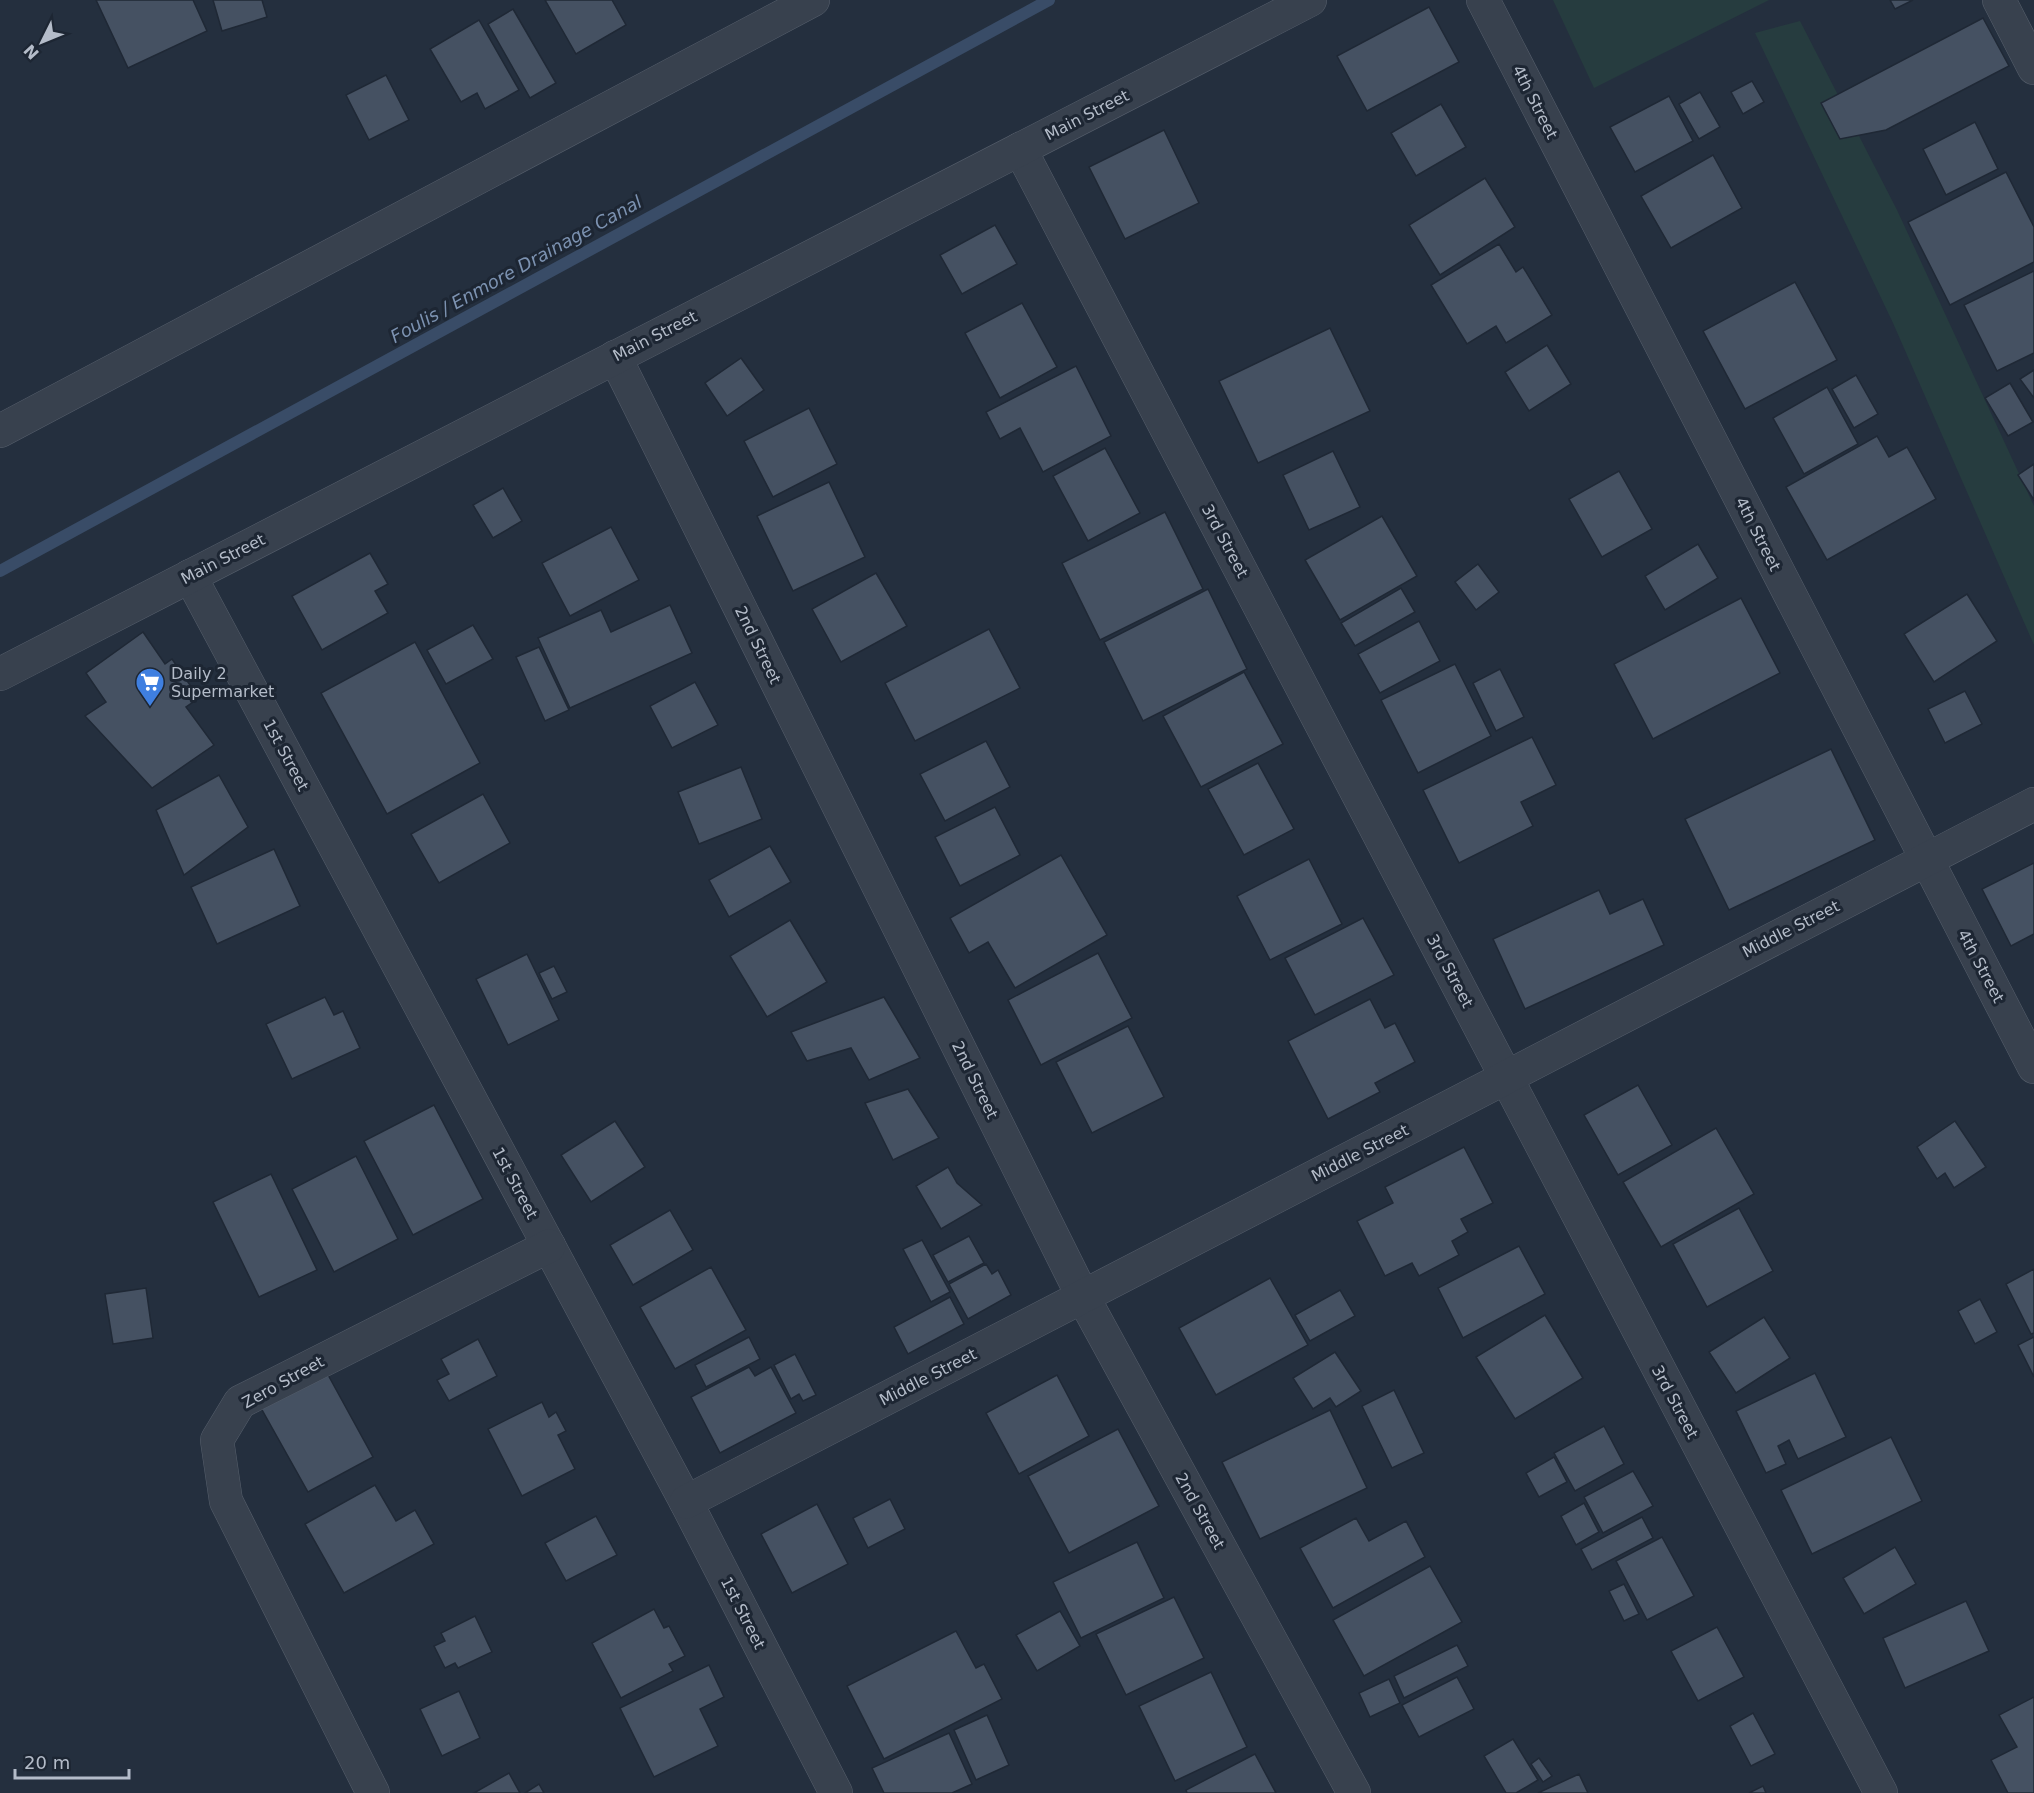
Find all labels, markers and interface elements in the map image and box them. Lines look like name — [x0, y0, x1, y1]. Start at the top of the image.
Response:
north arrow — [12, 12, 72, 72]
text: N — [20, 41, 43, 63]
street label: 4th Street — [1508, 62, 1562, 142]
street label: Main Street — [1042, 86, 1132, 144]
water label: Foulis / Enmore Drainage Canal — [387, 191, 645, 347]
street label: Main Street — [610, 307, 700, 365]
street label: 4th Street — [1731, 494, 1785, 574]
street label: 3rd Street — [1198, 501, 1252, 581]
street label: Main Street — [178, 530, 268, 588]
street label: 2nd Street — [731, 603, 785, 687]
place label: Daily 2 Supermarket — [171, 664, 274, 701]
supermarket icon: Daily 2 Supermarket — [134, 666, 166, 708]
street label: 1st Street — [259, 716, 313, 794]
street label: Middle Street — [1739, 896, 1843, 962]
street label: 4th Street — [1954, 926, 2008, 1006]
street label: 3rd Street — [1423, 931, 1477, 1011]
street label: 2nd Street — [948, 1038, 1002, 1122]
street label: Middle Street — [1308, 1120, 1412, 1186]
street label: 1st Street — [488, 1144, 542, 1222]
street label: Middle Street — [876, 1344, 980, 1410]
street label: Zero Street — [239, 1352, 327, 1412]
street label: 3rd Street — [1648, 1362, 1702, 1442]
street label: 2nd Street — [1171, 1470, 1229, 1552]
street label: 1st Street — [717, 1574, 769, 1652]
scale bar — [15, 1742, 129, 1780]
text: 20 m — [24, 1752, 70, 1773]

